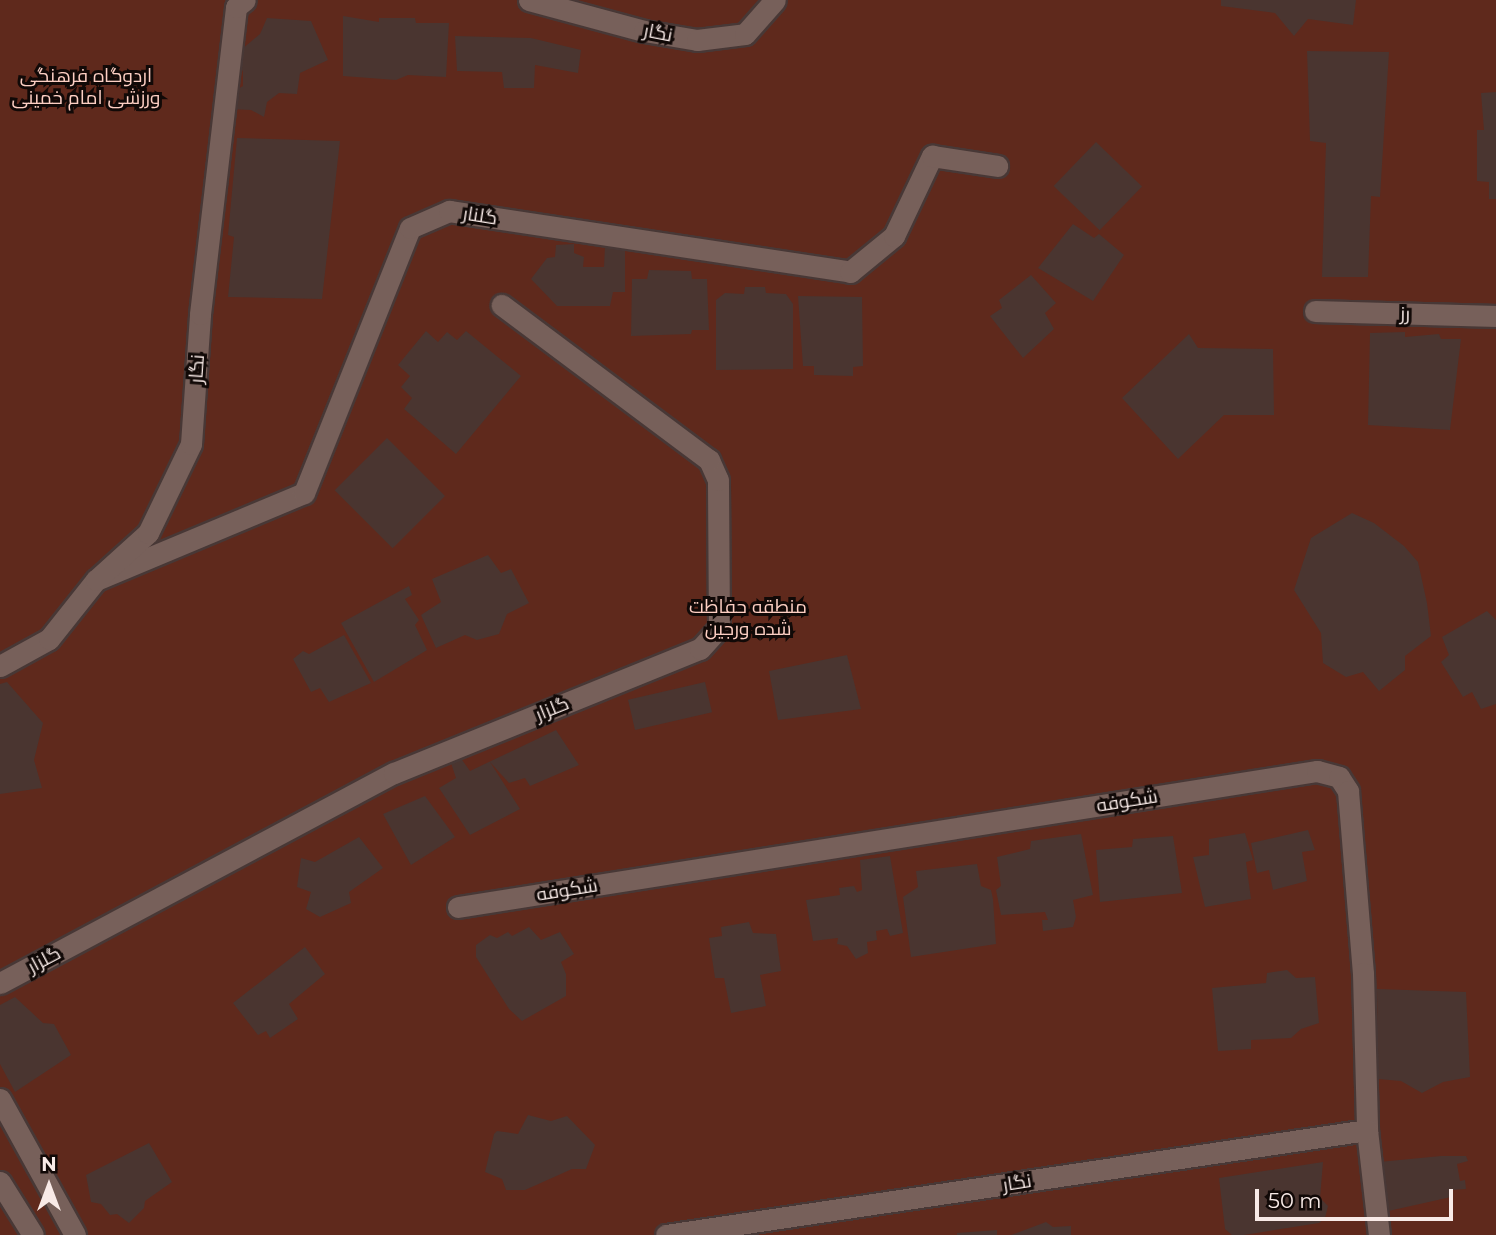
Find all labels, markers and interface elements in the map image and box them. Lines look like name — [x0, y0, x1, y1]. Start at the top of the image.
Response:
street label: نگار — [642, 19, 674, 47]
park label: اردوگاه فرهنگی ورزشی امام خمینی — [12, 65, 160, 109]
street label: گلنار — [461, 202, 499, 230]
street label: رز — [1400, 303, 1410, 325]
street label: نگار — [185, 354, 209, 384]
park label: منطقه حفاظت شده ورجین — [689, 596, 807, 640]
street label: گلزار — [532, 692, 572, 726]
street label: شکوفه — [1095, 785, 1159, 817]
street label: شکوفه — [535, 874, 599, 906]
street label: گلزار — [23, 942, 65, 978]
north arrow — [14, 1151, 84, 1221]
text: N — [41, 1153, 57, 1176]
street label: نگار — [1001, 1169, 1033, 1197]
scale bar — [1258, 1176, 1456, 1220]
text: 50 m — [1268, 1188, 1322, 1213]

